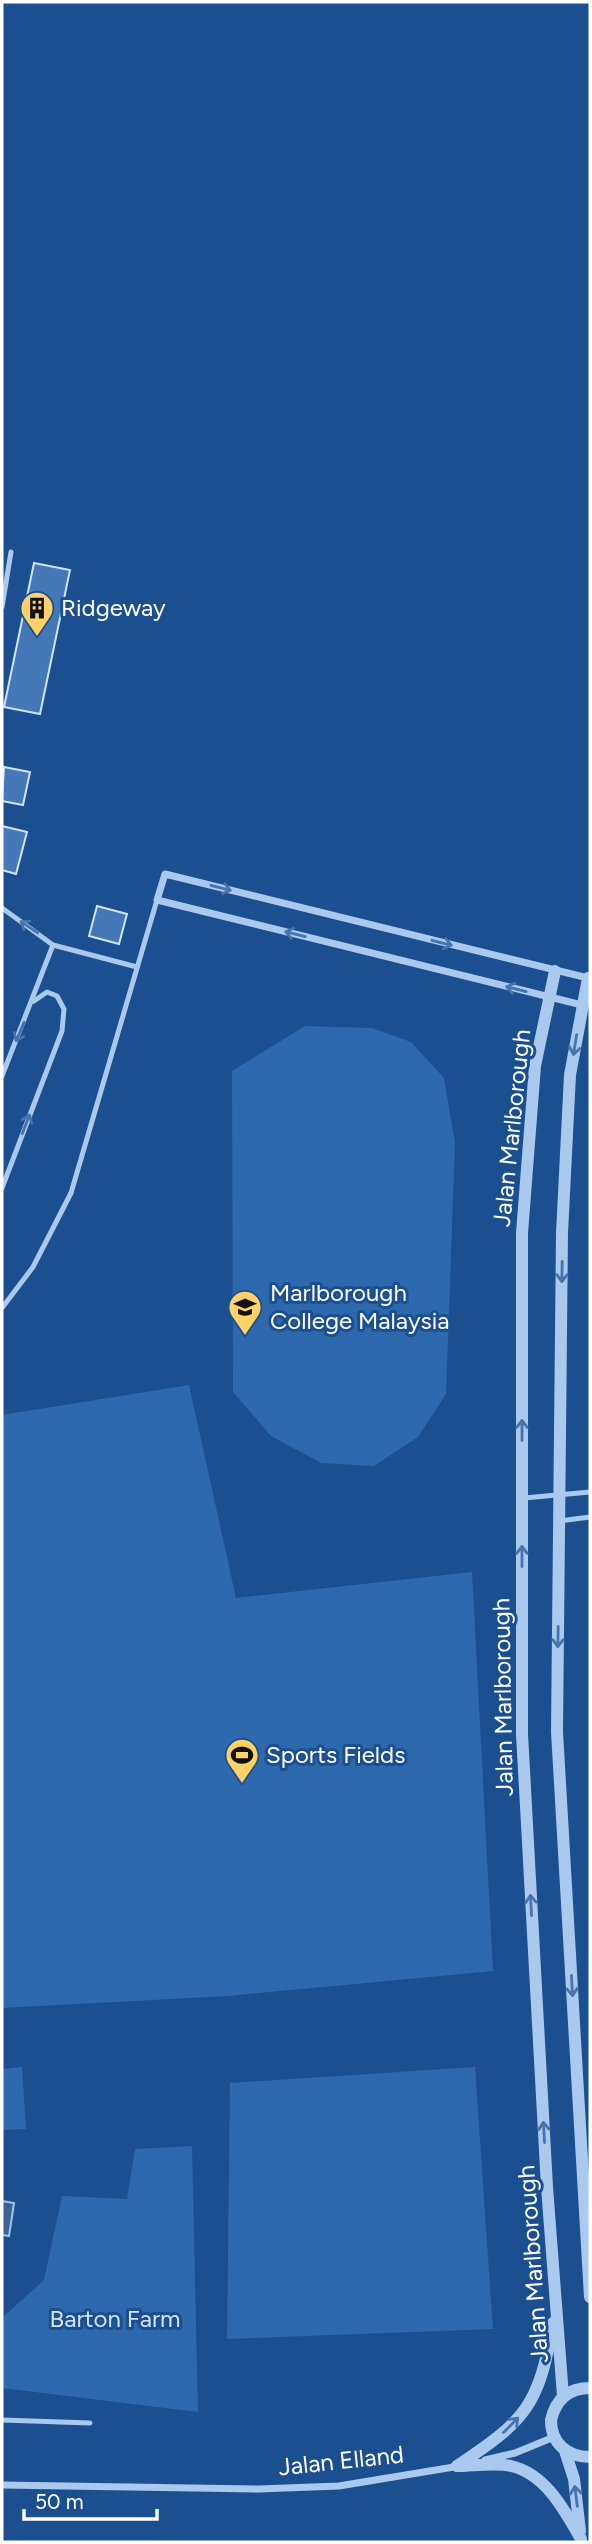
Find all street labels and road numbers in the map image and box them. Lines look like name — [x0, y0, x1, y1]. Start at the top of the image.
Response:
street label: Jalan Marlborough — [487, 1028, 536, 1228]
street label: Jalan Marlborough — [486, 1598, 519, 1796]
street label: Jalan Marlborough — [511, 2164, 554, 2364]
street label: Jalan Elland — [277, 2440, 405, 2482]

